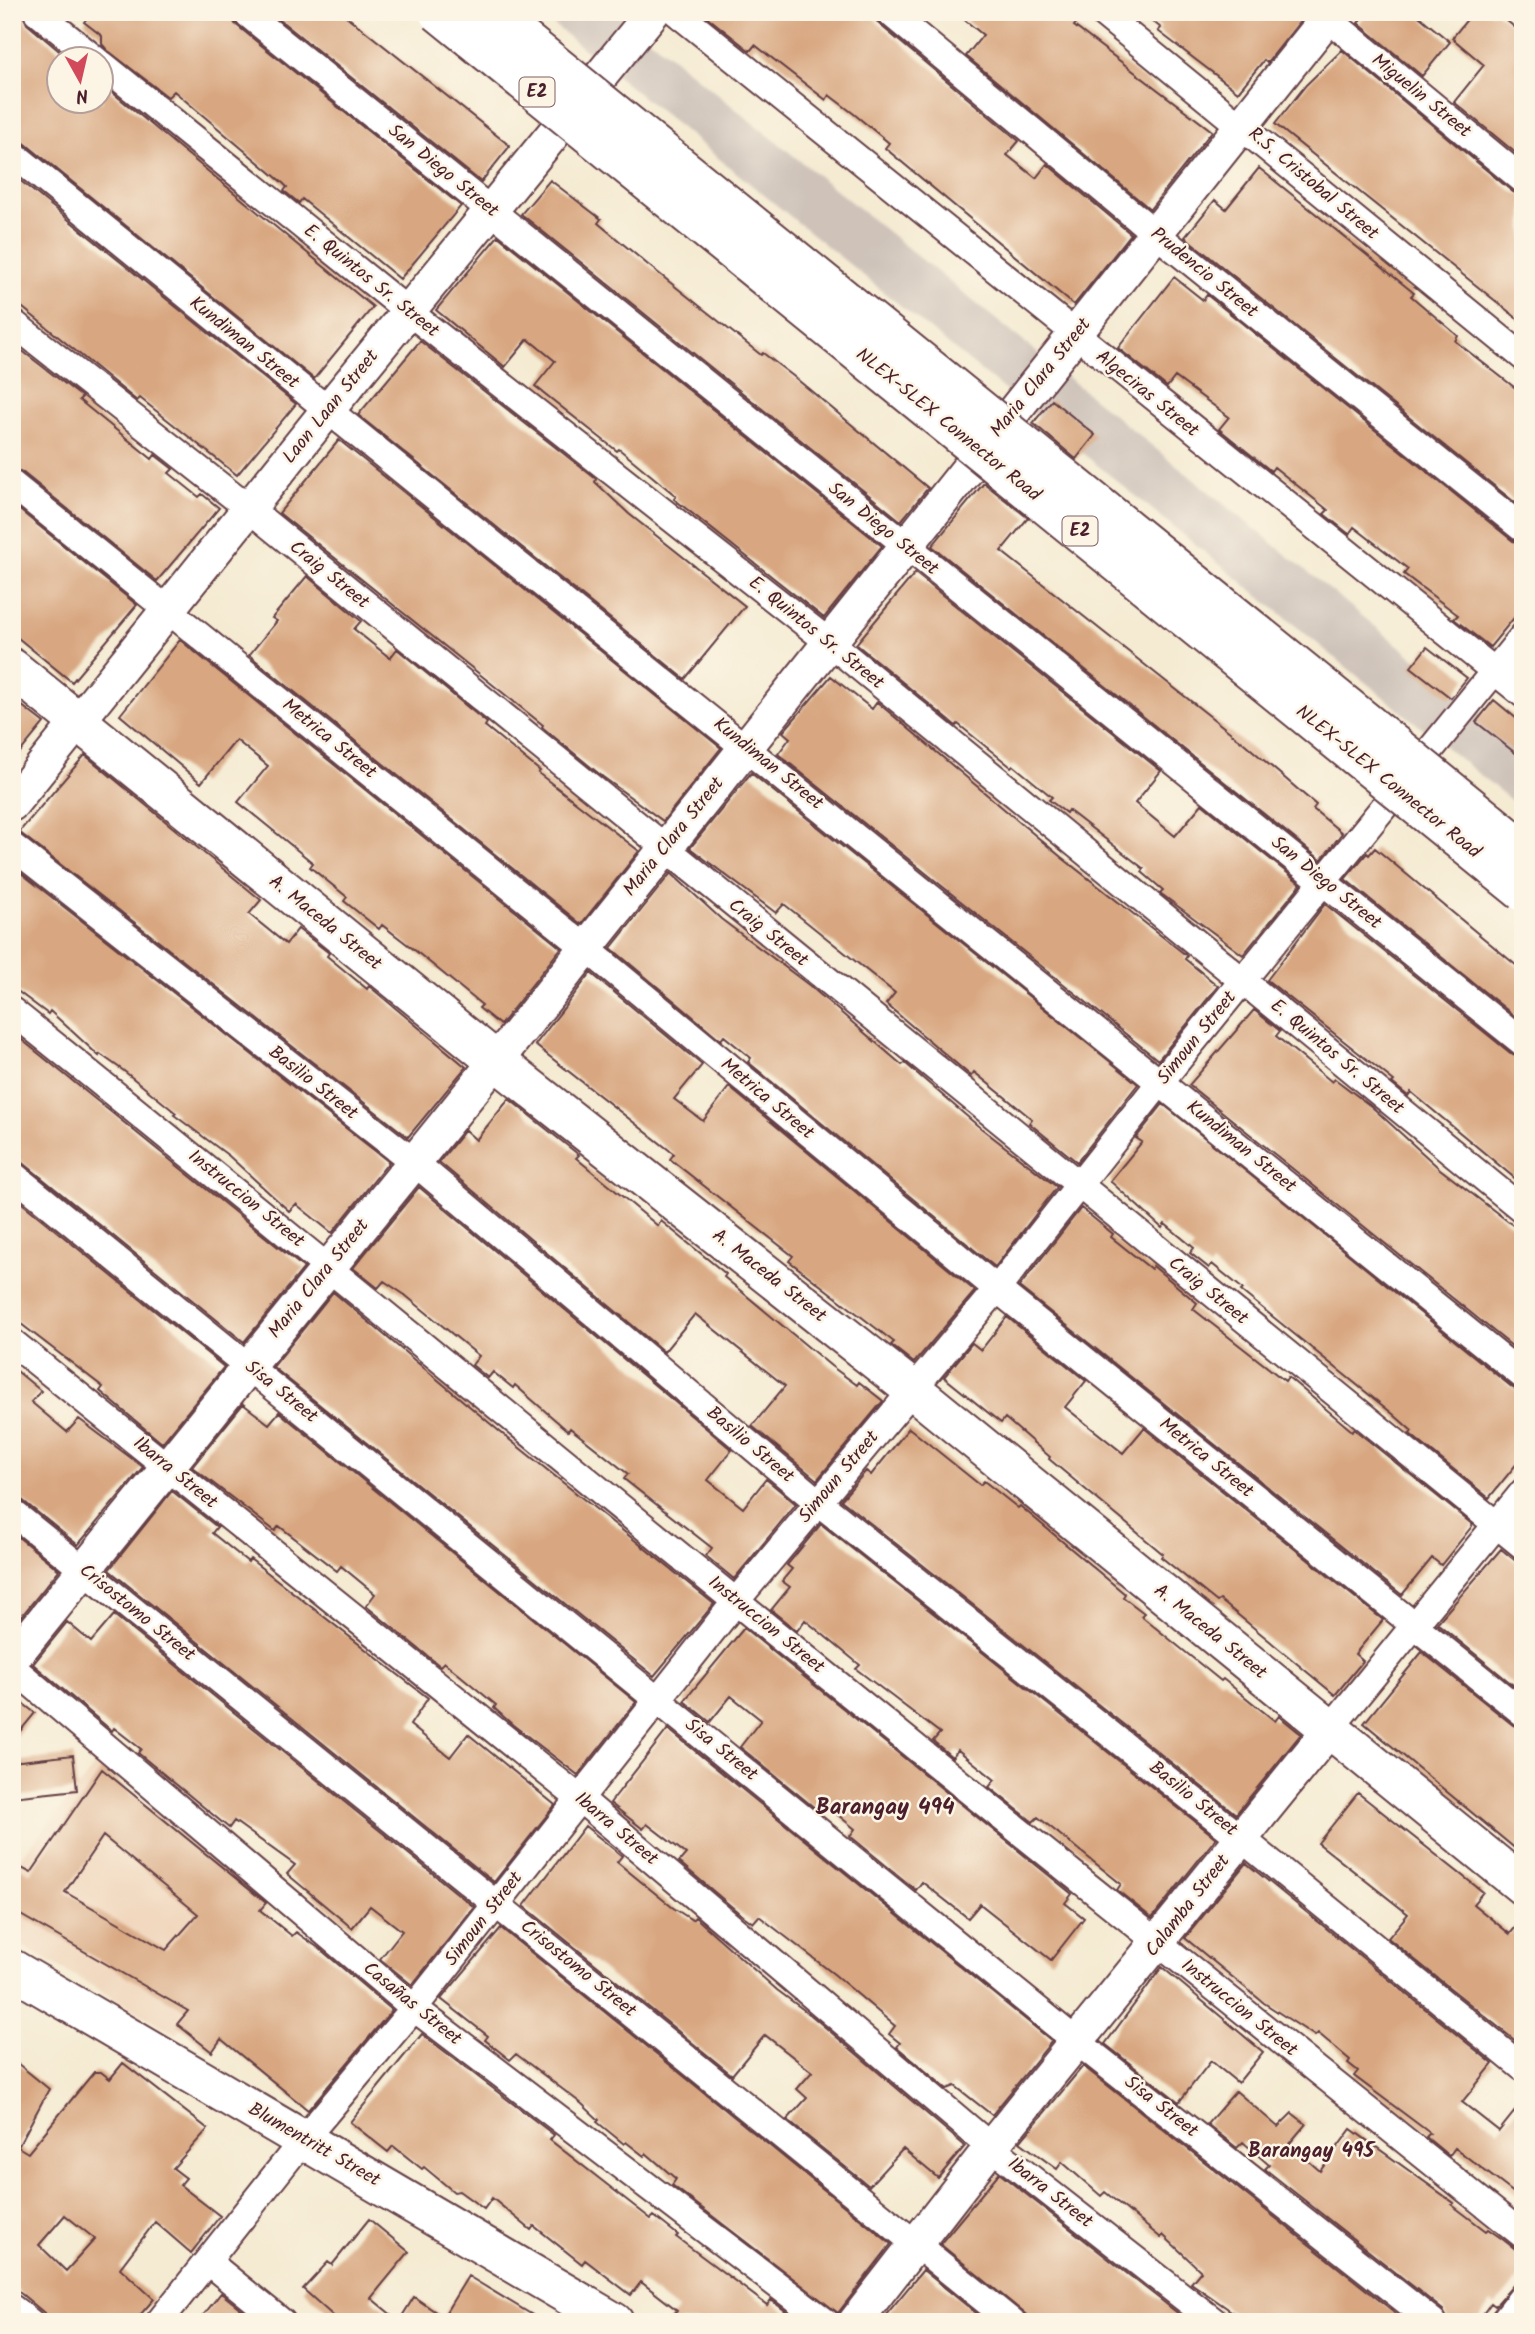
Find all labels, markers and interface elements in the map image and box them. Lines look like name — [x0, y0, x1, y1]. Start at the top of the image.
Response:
north arrow — [46, 46, 116, 116]
street label: Miguelin Street — [1364, 46, 1478, 146]
road number: E2 — [520, 78, 554, 106]
text: N — [74, 79, 90, 111]
street label: San Diego Street — [381, 117, 506, 226]
street label: R.S. Cristobal Street — [1241, 120, 1386, 248]
street label: E. Quintos Sr. Street — [296, 217, 446, 346]
street label: Prudencio Street — [1144, 220, 1265, 326]
street label: Kundiman Street — [182, 289, 306, 397]
street label: Maria Clara Street — [983, 311, 1099, 445]
street label: NLEX-SLEX Connector Road — [849, 341, 1048, 510]
street label: Laon Laan Street — [275, 343, 387, 471]
street label: Algeciras Street — [1089, 343, 1206, 446]
street label: San Diego Street — [821, 475, 946, 584]
road number: E2 — [1062, 516, 1098, 546]
street label: Craig Street — [282, 533, 376, 617]
street label: E. Quintos Sr. Street — [741, 569, 891, 698]
street label: Metrica Street — [275, 691, 384, 787]
street label: NLEX-SLEX Connector Road — [1289, 698, 1488, 867]
street label: Kundiman Street — [706, 710, 830, 818]
street label: Maria Clara Street — [616, 770, 732, 904]
street label: San Diego Street — [1264, 829, 1389, 938]
street label: A. Maceda Street — [262, 868, 389, 979]
street label: Craig Street — [721, 891, 815, 975]
street label: Simoun Street — [1150, 984, 1245, 1092]
street label: E. Quintos Sr. Street — [1263, 992, 1411, 1123]
street label: Basilio Street — [262, 1038, 365, 1128]
street label: Metrica Street — [713, 1051, 821, 1148]
street label: Kundiman Street — [1179, 1093, 1303, 1201]
street label: Instruccion Street — [181, 1142, 311, 1256]
street label: Maria Clara Street — [261, 1212, 377, 1346]
street label: A. Maceda Street — [705, 1221, 833, 1331]
street label: Craig Street — [1161, 1249, 1255, 1333]
street label: Sisa Street — [238, 1353, 325, 1432]
street label: Basilio Street — [699, 1399, 801, 1491]
street label: Metrica Street — [1152, 1410, 1261, 1506]
street label: Simoun Street — [791, 1423, 887, 1530]
street label: Ibarra Street — [126, 1429, 225, 1517]
street label: Crisostomo Street — [72, 1557, 202, 1670]
street label: Instruccion Street — [701, 1568, 831, 1682]
street label: A. Maceda Street — [1147, 1577, 1274, 1688]
street label: Sisa Street — [678, 1711, 765, 1790]
street label: Basilio Street — [1142, 1754, 1245, 1845]
street label: Ibarra Street — [567, 1785, 665, 1874]
district label: Barangay 494 — [815, 1790, 955, 1826]
street label: Calamba Street — [1138, 1848, 1238, 1964]
street label: Simoun Street — [437, 1865, 531, 1973]
street label: Crisostomo Street — [513, 1913, 643, 2026]
street label: Instruccion Street — [1174, 1951, 1304, 2065]
street label: Casañas Street — [356, 1955, 469, 2054]
street label: Sisa Street — [1117, 2068, 1205, 2146]
street label: Blumentritt Street — [242, 2095, 386, 2195]
district label: Barangay 495 — [1248, 2135, 1377, 2168]
street label: Ibarra Street — [1001, 2150, 1100, 2237]

